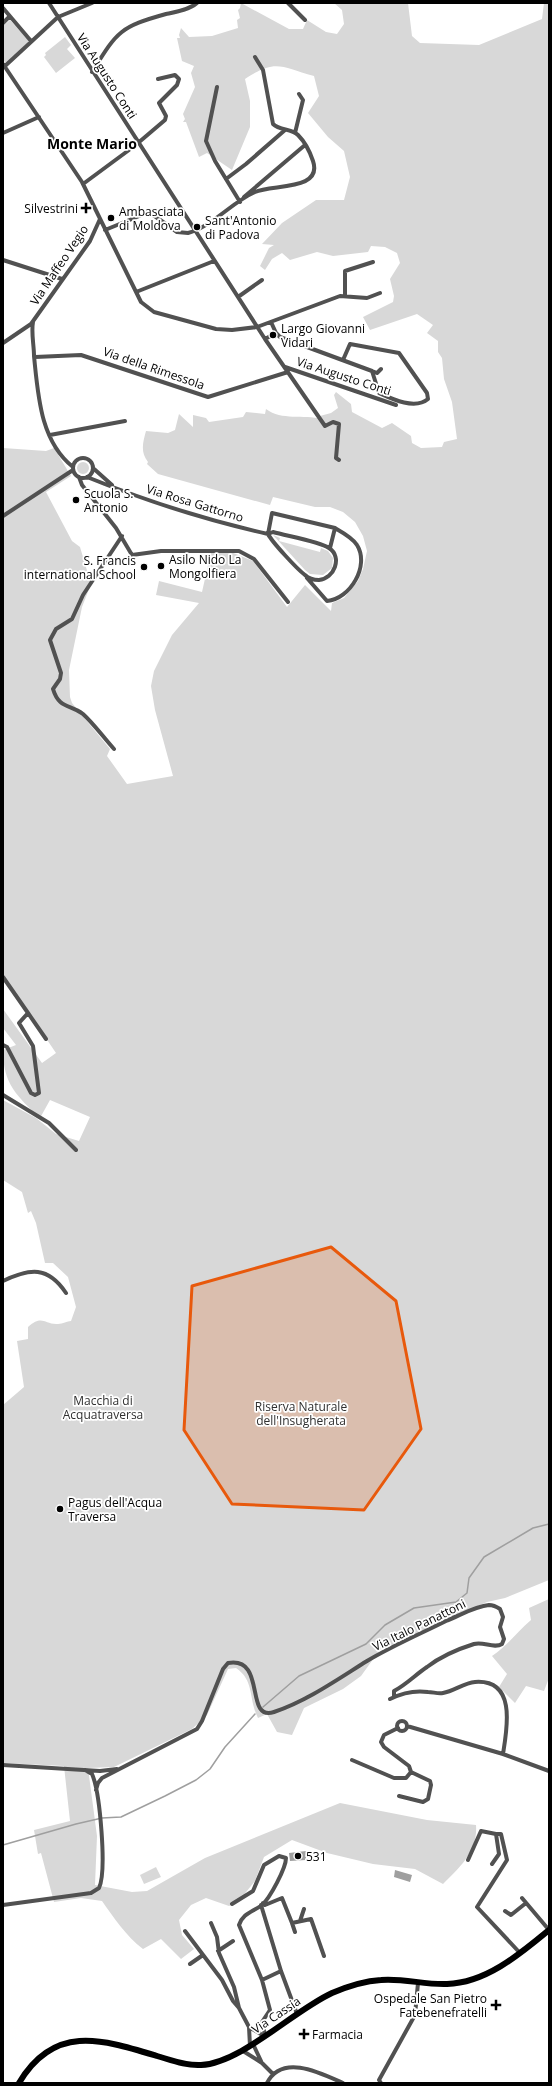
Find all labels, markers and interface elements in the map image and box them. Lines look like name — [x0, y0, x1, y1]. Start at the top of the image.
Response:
street label: Via Augusto Conti — [73, 30, 141, 122]
district label: Monte Mario — [47, 134, 137, 153]
place label: Silvestrini — [24, 200, 78, 217]
marker: Silvestrini — [81, 203, 91, 213]
place label: Ambasciata di Moldova — [119, 203, 184, 234]
place label: Sant'Antonio di Padova — [205, 212, 277, 243]
marker: Ambasciata di Moldova — [106, 213, 116, 223]
street label: Via Maffeo Vegio — [26, 222, 92, 308]
marker: Sant'Antonio di Padova — [192, 222, 202, 232]
place label: Largo Giovanni Vidari — [281, 320, 365, 351]
marker: Largo Giovanni Vidari — [268, 330, 278, 340]
street label: Via della Rimessola — [101, 343, 207, 393]
street label: Via Augusto Conti — [294, 353, 394, 399]
street label: Via Rosa Gattorno — [144, 480, 246, 526]
place label: Scuola S. Antonio — [84, 485, 133, 516]
marker: Scuola S. Antonio — [71, 495, 81, 505]
place label: Asilo Nido La Mongolfiera — [169, 551, 241, 582]
place label: S. Francis international School — [24, 552, 136, 583]
marker: Asilo Nido La Mongolfiera — [156, 561, 166, 571]
marker: S. Francis international School — [139, 562, 149, 572]
park label: Macchia di Acquatraversa — [63, 1392, 143, 1423]
park label: Riserva Naturale dell'Insugherata — [255, 1398, 347, 1429]
place label: Pagus dell'Acqua Traversa — [68, 1494, 162, 1525]
marker: Pagus dell'Acqua Traversa — [55, 1504, 65, 1514]
street label: Via Italo Panattoni — [370, 1595, 468, 1655]
place label: 531 — [306, 1848, 327, 1865]
marker: 531 — [293, 1851, 303, 1861]
place label: Ospedale San Pietro Fatebenefratelli — [374, 1990, 487, 2021]
street label: Via Cassia — [248, 1992, 304, 2038]
marker: Ospedale San Pietro Fatebenefratelli — [490, 1999, 502, 2011]
place label: Farmacia — [312, 2026, 363, 2043]
marker: Farmacia — [299, 2029, 309, 2039]

